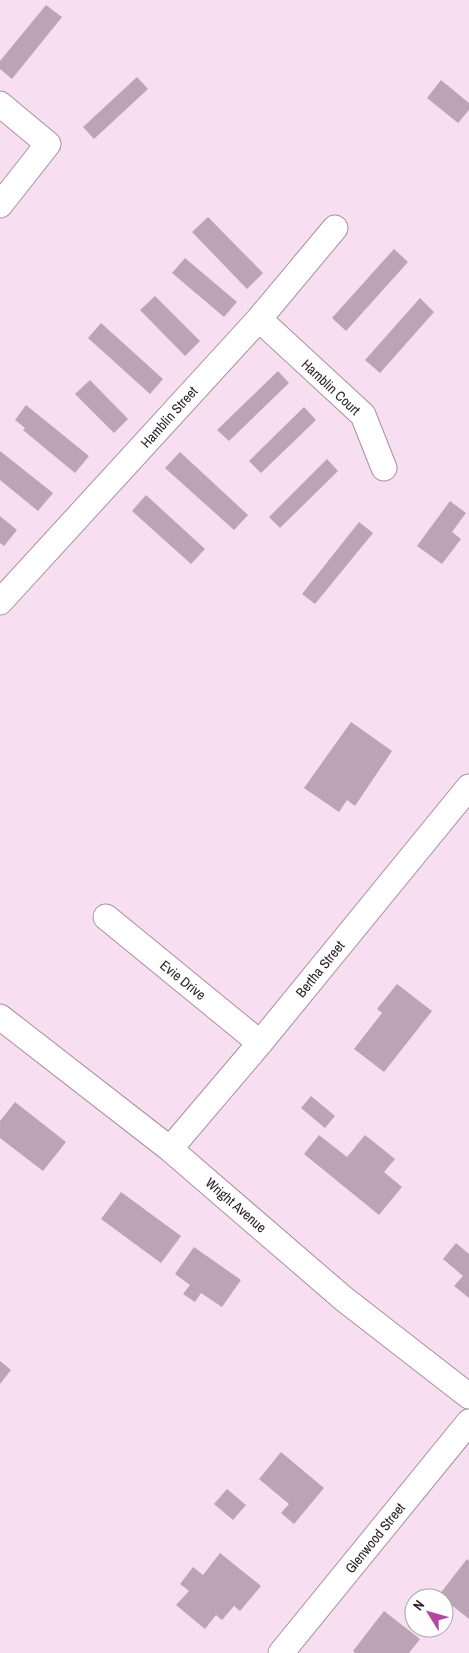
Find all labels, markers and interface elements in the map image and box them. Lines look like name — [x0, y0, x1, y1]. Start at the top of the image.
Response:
street label: Hamblin Court — [298, 355, 364, 419]
street label: Hamblin Street — [137, 383, 201, 451]
street label: Bertha Street — [292, 937, 348, 1001]
street label: Evie Drive — [157, 956, 209, 1004]
street label: Wright Avenue — [202, 1174, 270, 1236]
street label: Glenwood Street — [341, 1499, 409, 1577]
north arrow — [404, 1588, 454, 1638]
text: N — [409, 1596, 428, 1614]

